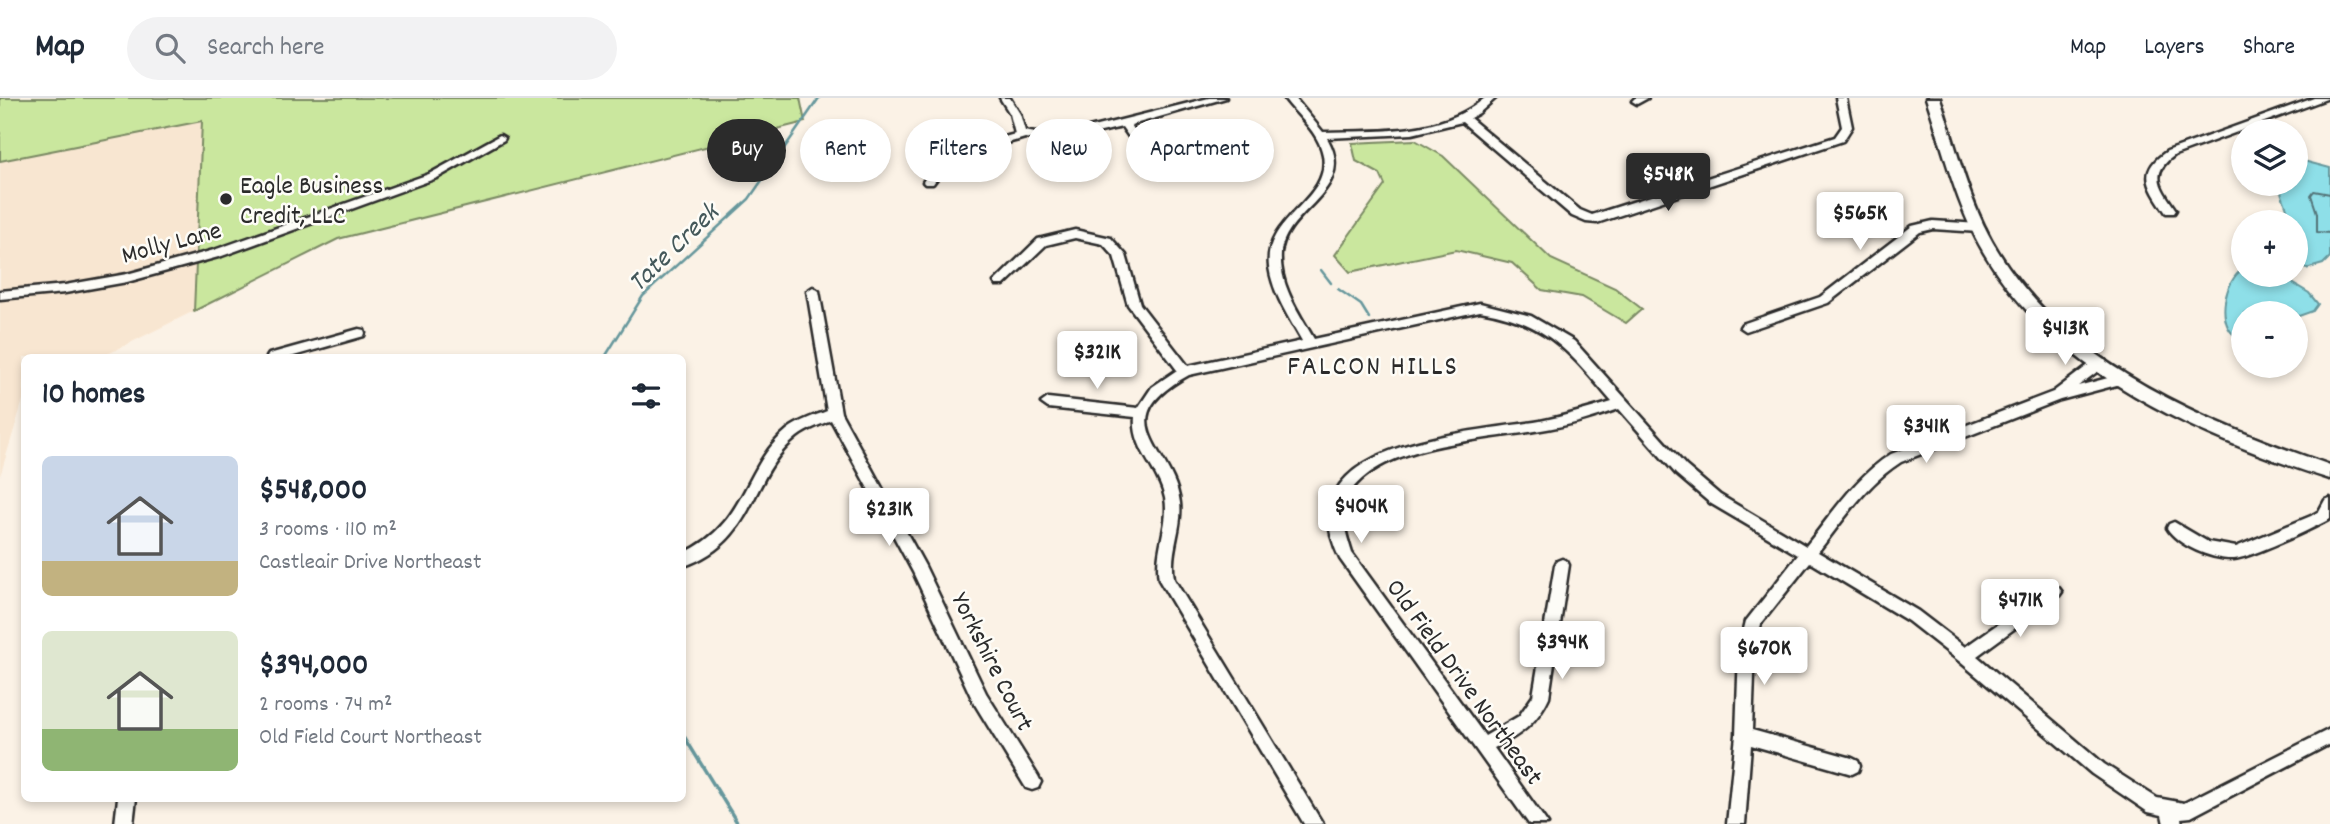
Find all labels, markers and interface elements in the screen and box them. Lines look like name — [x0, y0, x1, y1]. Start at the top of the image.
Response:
search box — [127, 17, 617, 80]
text: Map — [35, 25, 85, 72]
icon: search — [151, 29, 189, 67]
text: Search here — [207, 30, 325, 67]
text: Map — [2070, 31, 2106, 65]
text: Layers — [2144, 31, 2205, 65]
text: Share — [2243, 31, 2295, 65]
chip: Buy — [707, 119, 786, 182]
chip: Rent — [800, 119, 891, 182]
chip: Filters — [905, 119, 1012, 182]
chip: New — [1026, 119, 1112, 182]
chip: Apartment — [1126, 119, 1274, 182]
map controls — [2231, 119, 2308, 378]
button: layers — [2231, 119, 2308, 196]
pin: $548K — [1619, 153, 1717, 213]
text: $548K — [1642, 159, 1694, 192]
place label: Eagle Business Credit, LLC — [240, 169, 384, 236]
marker: Eagle Business Credit, LLC — [218, 191, 234, 207]
pin: $565K — [1811, 192, 1909, 252]
water label: Tate Creek — [621, 194, 732, 303]
text: $565K — [1833, 198, 1887, 231]
button: + — [2231, 210, 2308, 287]
street label: Molly Lane — [118, 213, 226, 275]
button: − — [2231, 301, 2308, 378]
pin: $413K — [2016, 308, 2114, 367]
text: $413K — [2041, 313, 2089, 346]
pin: $321K — [1048, 331, 1146, 391]
text: $321K — [1073, 337, 1121, 370]
district label: FALCON HILLS — [1287, 349, 1459, 389]
text: 10 homes — [42, 375, 145, 418]
icon: filters — [627, 377, 665, 415]
pin: $341K — [1877, 406, 1975, 465]
text: $341K — [1902, 411, 1950, 444]
text: $548,000 — [259, 471, 367, 514]
icon: home — [98, 484, 182, 568]
pin: $404K — [1312, 486, 1410, 545]
pin: $231K — [840, 489, 938, 548]
text: $404K — [1334, 491, 1388, 524]
text: $231K — [865, 494, 913, 527]
text: 3 rooms · 110 m² — [259, 514, 397, 547]
text: Castleair Drive Northeast — [259, 547, 482, 580]
street label: Old Field Drive Northeast — [1376, 572, 1551, 794]
pin: $471K — [1971, 580, 2069, 639]
text: $471K — [1997, 585, 2043, 618]
street label: Yorkshire Court — [940, 587, 1042, 739]
pin: $394K — [1513, 622, 1611, 681]
text: $394K — [1536, 627, 1588, 660]
pin: $670K — [1715, 628, 1813, 687]
text: $670K — [1737, 633, 1791, 666]
text: $394,000 — [259, 646, 368, 689]
icon: home — [98, 659, 182, 743]
text: 2 rooms · 74 m² — [259, 689, 392, 722]
text: Old Field Court Northeast — [259, 722, 482, 755]

